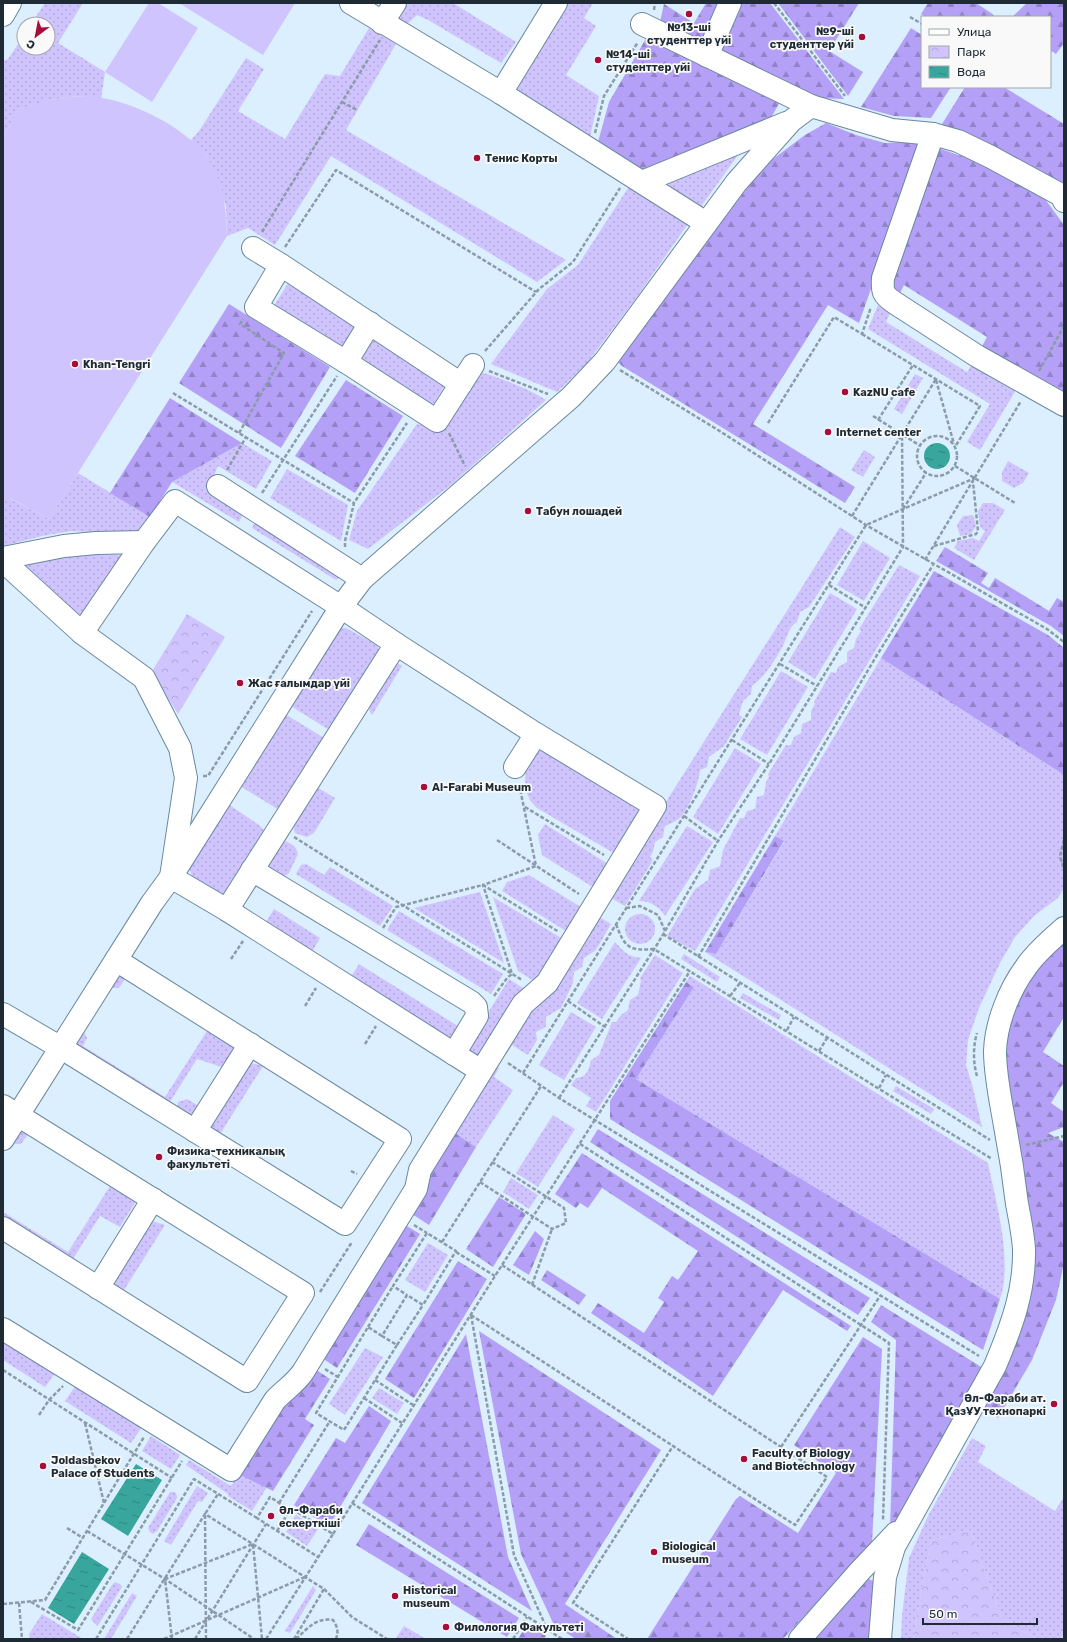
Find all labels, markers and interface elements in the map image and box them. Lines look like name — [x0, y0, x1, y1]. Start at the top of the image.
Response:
marker: №13-ші студенттер үйі — [684, 9, 694, 19]
north arrow — [16, 16, 56, 56]
legend — [921, 16, 1051, 88]
place label: №13-ші студенттер үйі — [647, 21, 731, 47]
place label: №9-ші студенттер үйі — [770, 25, 854, 51]
text: Улица — [957, 25, 991, 39]
marker: №9-ші студенттер үйі — [857, 32, 867, 42]
text: С — [24, 36, 38, 52]
text: Парк — [957, 45, 986, 59]
place label: №14-ші студенттер үйі — [606, 48, 690, 74]
marker: №14-ші студенттер үйі — [593, 55, 603, 65]
text: Вода — [957, 65, 986, 79]
place label: Тенис Корты — [485, 152, 557, 165]
marker: Тенис Корты — [472, 153, 482, 163]
place label: Khan-Tengri — [83, 358, 150, 371]
marker: Khan-Tengri — [70, 359, 80, 369]
place label: KazNU cafe — [853, 386, 916, 399]
marker: KazNU cafe — [840, 387, 850, 397]
place label: Internet center — [836, 426, 921, 439]
marker: Internet center — [823, 427, 833, 437]
place label: Табун лошадей — [536, 505, 622, 518]
marker: Табун лошадей — [523, 506, 533, 516]
place label: Жас ғалымдар үйі — [248, 677, 350, 690]
marker: Жас ғалымдар үйі — [235, 678, 245, 688]
place label: Al-Farabi Museum — [432, 781, 531, 794]
marker: Al-Farabi Museum — [419, 782, 429, 792]
place label: Физика-техникалық факультеті — [167, 1145, 285, 1171]
marker: Физика-техникалық факультеті — [154, 1152, 164, 1162]
place label: Әл-Фараби ат. ҚазҰУ технопаркі — [945, 1392, 1046, 1418]
marker: Әл-Фараби ат. ҚазҰУ технопаркі — [1049, 1399, 1059, 1409]
place label: Faculty of Biology and Biotechnology — [752, 1447, 855, 1473]
place label: Joldasbekov Palace of Students — [51, 1454, 155, 1480]
marker: Faculty of Biology and Biotechnology — [739, 1454, 749, 1464]
marker: Joldasbekov Palace of Students — [38, 1461, 48, 1471]
place label: Әл-Фараби ескерткіші — [279, 1504, 343, 1530]
marker: Әл-Фараби ескерткіші — [266, 1511, 276, 1521]
place label: Biological museum — [662, 1540, 716, 1566]
marker: Biological museum — [649, 1547, 659, 1557]
place label: Historical museum — [403, 1584, 457, 1610]
marker: Historical museum — [390, 1591, 400, 1601]
scale bar — [923, 1600, 1037, 1626]
text: 50 m — [929, 1607, 957, 1621]
place label: Филология Факультеті — [454, 1621, 584, 1634]
marker: Филология Факультеті — [441, 1622, 451, 1632]

